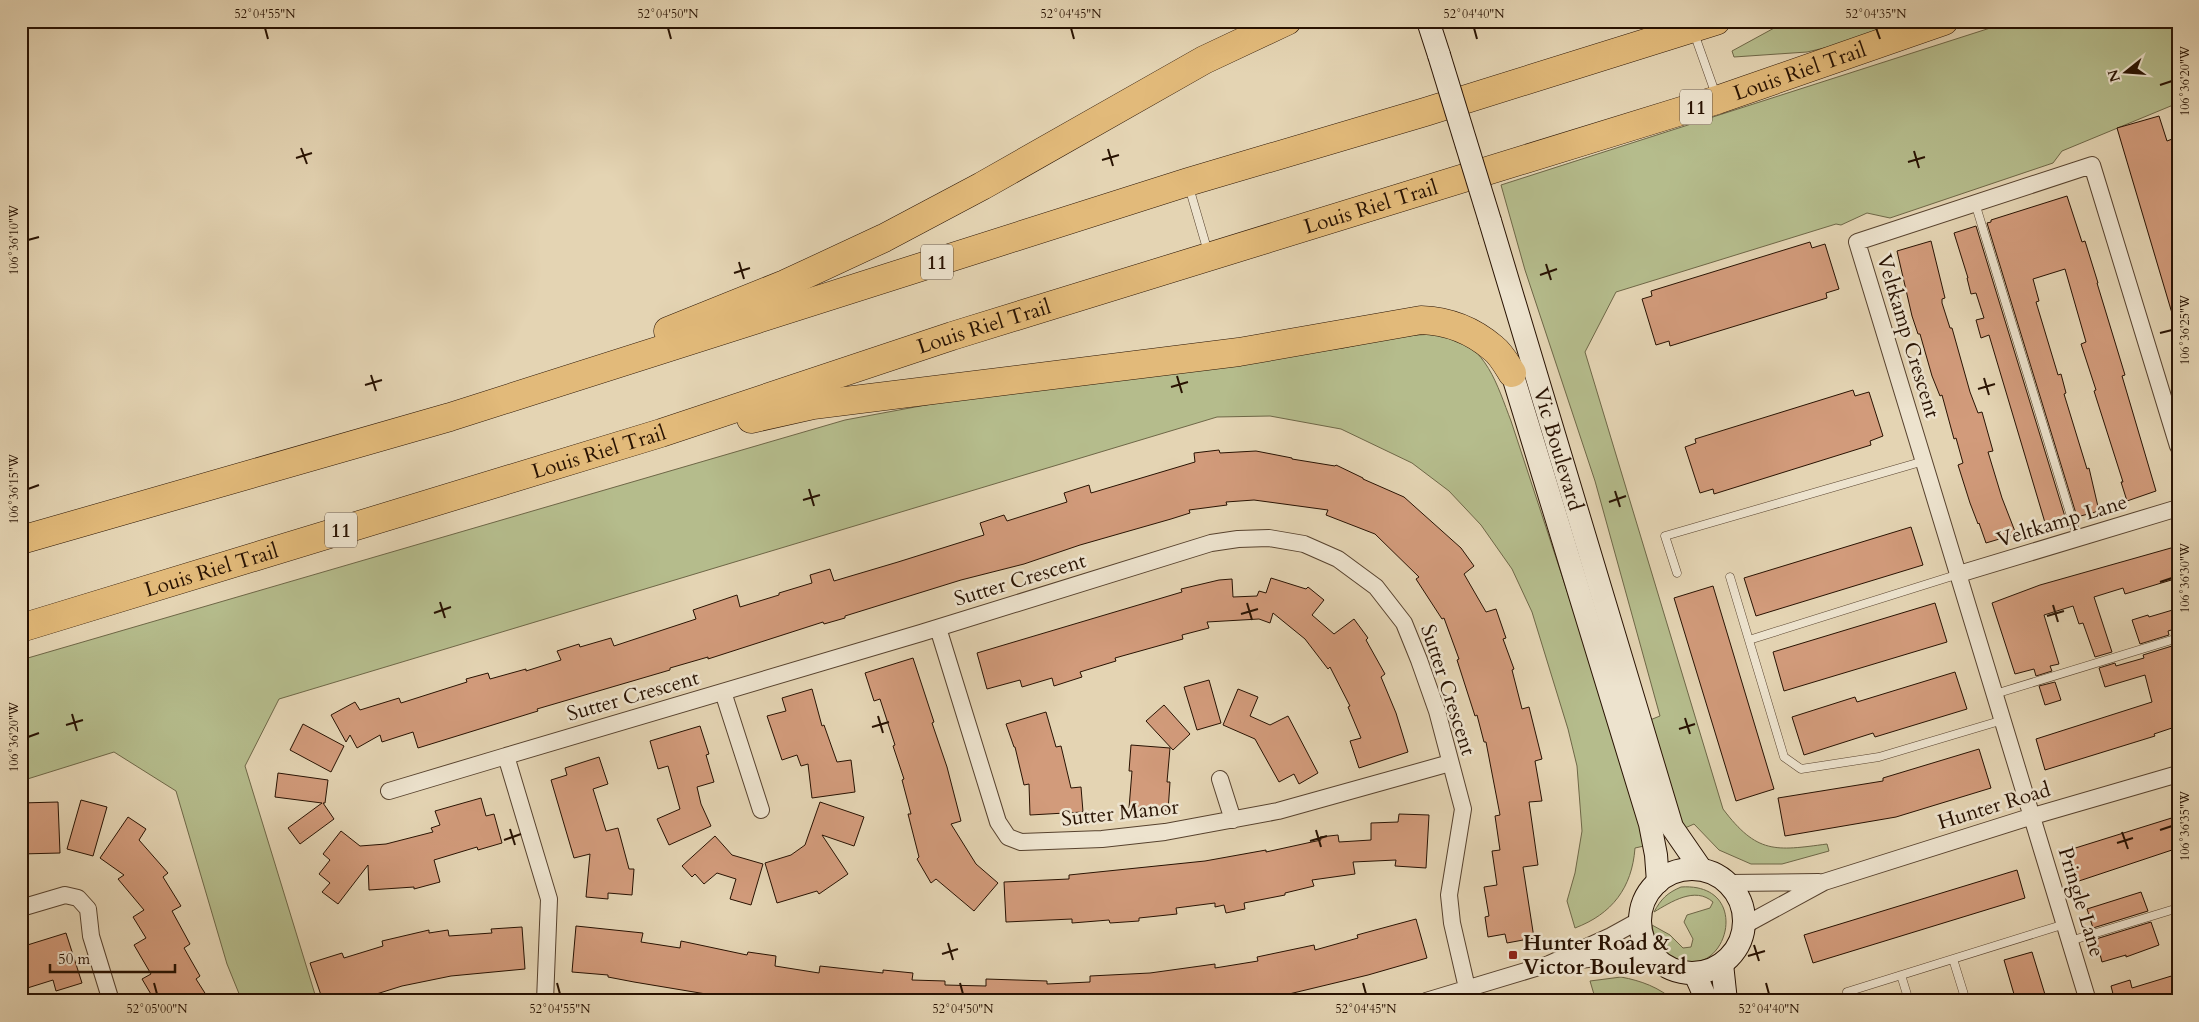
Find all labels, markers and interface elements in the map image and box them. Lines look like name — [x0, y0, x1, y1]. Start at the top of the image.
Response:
text: 52°04'55"N — [235, 6, 296, 22]
text: 52°04'50"N — [638, 6, 699, 22]
text: 52°04'45"N — [1041, 6, 1102, 22]
text: 52°04'40"N — [1444, 6, 1505, 22]
text: 52°04'35"N — [1846, 6, 1907, 22]
street label: Louis Riel Trail — [1730, 35, 1870, 108]
text: 106°36'20"W — [2177, 45, 2193, 116]
north arrow — [2102, 48, 2152, 98]
text: N — [2103, 67, 2125, 84]
road number: 11 — [1680, 90, 1712, 124]
street label: Louis Riel Trail — [1300, 173, 1441, 241]
text: 106°36'10"W — [6, 204, 22, 275]
road number: 11 — [921, 244, 953, 280]
street label: Veltkamp Crescent — [1869, 251, 1947, 422]
street label: Louis Riel Trail — [913, 292, 1054, 361]
text: 106°36'25"W — [2177, 294, 2193, 365]
street label: Vic Boulevard — [1526, 384, 1591, 514]
street label: Louis Riel Trail — [528, 418, 670, 486]
text: 106°36'15"W — [6, 453, 22, 524]
street label: Veltkamp Lane — [1993, 487, 2131, 555]
road number: 11 — [325, 512, 357, 548]
street label: Louis Riel Trail — [141, 536, 282, 604]
text: 106°36'30"W — [2177, 542, 2193, 613]
street label: Sutter Crescent — [951, 546, 1090, 614]
street label: Sutter Crescent — [1413, 621, 1483, 760]
street label: Sutter Crescent — [564, 663, 703, 729]
text: 106°36'20"W — [6, 701, 22, 772]
street label: Hunter Road — [1934, 775, 2054, 837]
text: 106°36'35"W — [2177, 790, 2193, 861]
street label: Sutter Manor — [1060, 792, 1181, 834]
street label: Pringle Lane — [2051, 844, 2111, 960]
place label: Hunter Road & Victor Boulevard — [1523, 929, 1687, 982]
scale bar — [50, 942, 175, 974]
text: 50 m — [58, 949, 90, 969]
marker: Hunter Road & Victor Boulevard — [1507, 949, 1519, 961]
text: 52°05'00"N — [127, 1001, 188, 1017]
text: 52°04'55"N — [530, 1001, 591, 1017]
text: 52°04'50"N — [933, 1001, 994, 1017]
text: 52°04'45"N — [1336, 1001, 1397, 1017]
text: 52°04'40"N — [1739, 1001, 1800, 1017]

